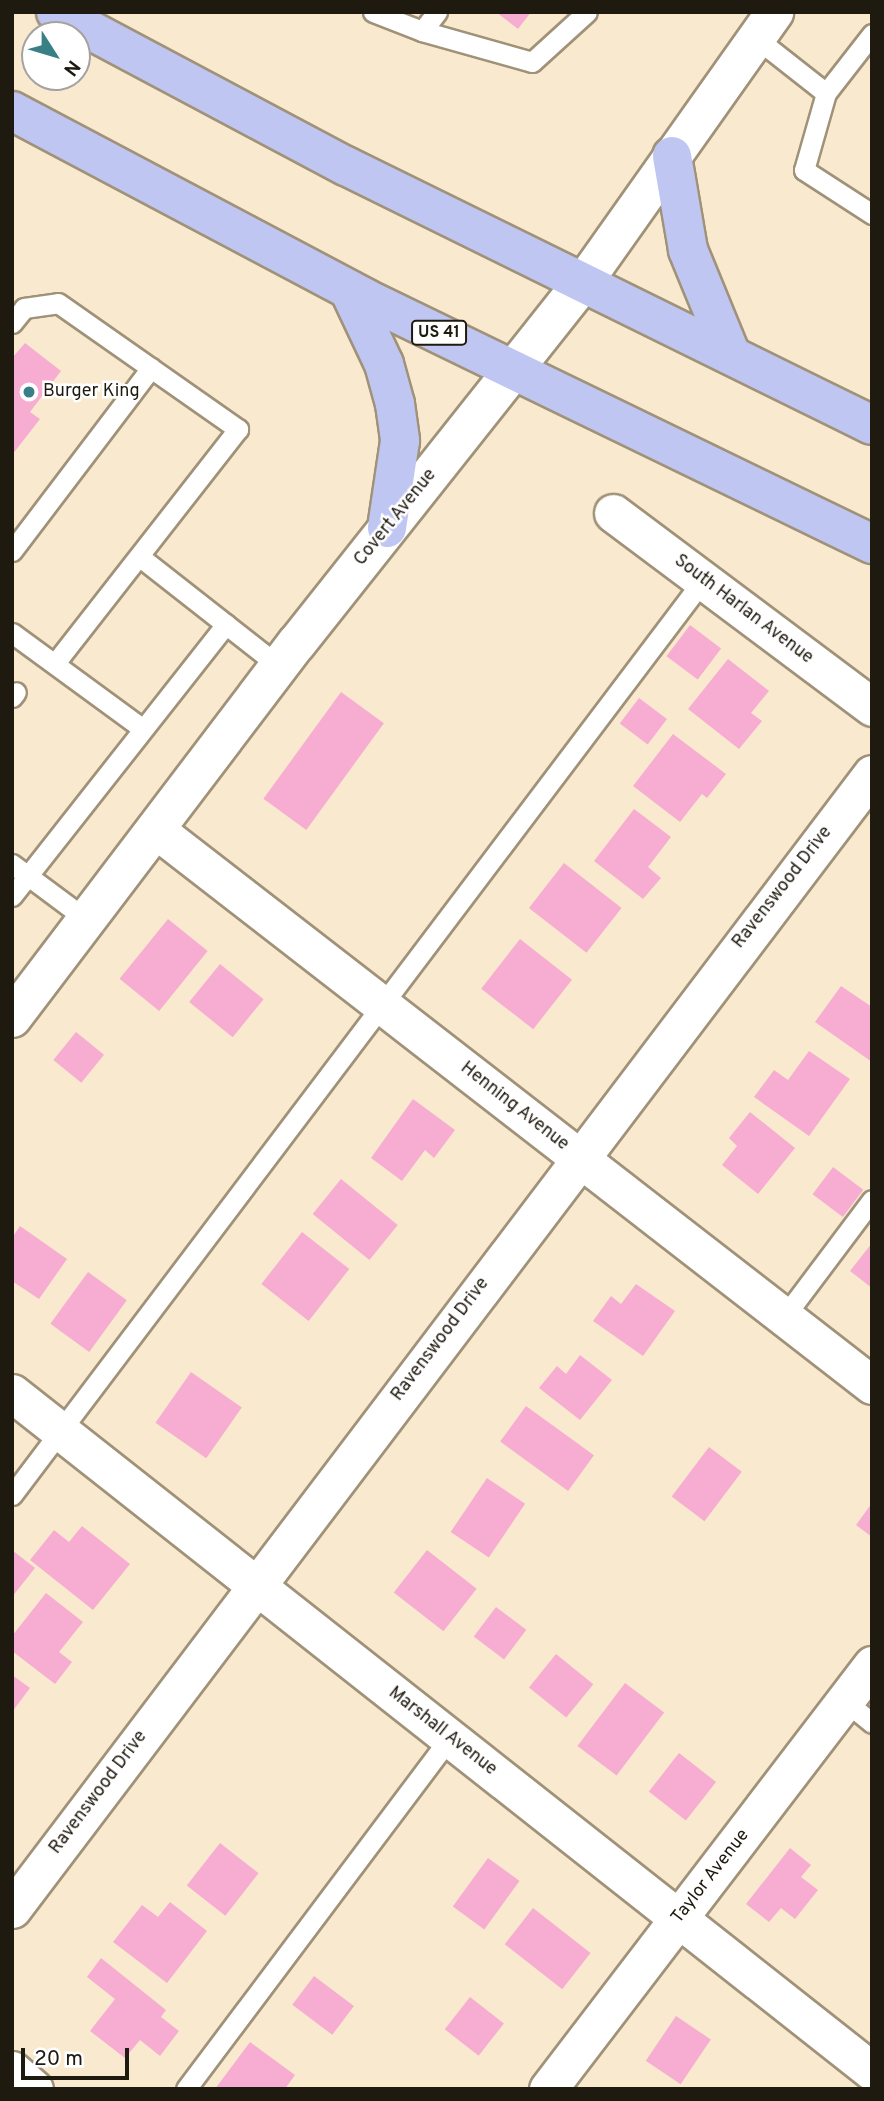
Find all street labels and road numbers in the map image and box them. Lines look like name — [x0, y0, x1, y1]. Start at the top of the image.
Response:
road number: US 41 — [411, 320, 467, 346]
street label: Covert Avenue — [350, 465, 442, 571]
street label: South Harlan Avenue — [669, 550, 817, 670]
street label: Ravenswood Drive — [729, 823, 837, 953]
street label: Henning Avenue — [455, 1058, 573, 1156]
street label: Ravenswood Drive — [388, 1274, 494, 1406]
street label: Marshall Avenue — [383, 1683, 501, 1781]
street label: Ravenswood Drive — [46, 1727, 152, 1859]
street label: Taylor Avenue — [667, 1825, 755, 1929]

